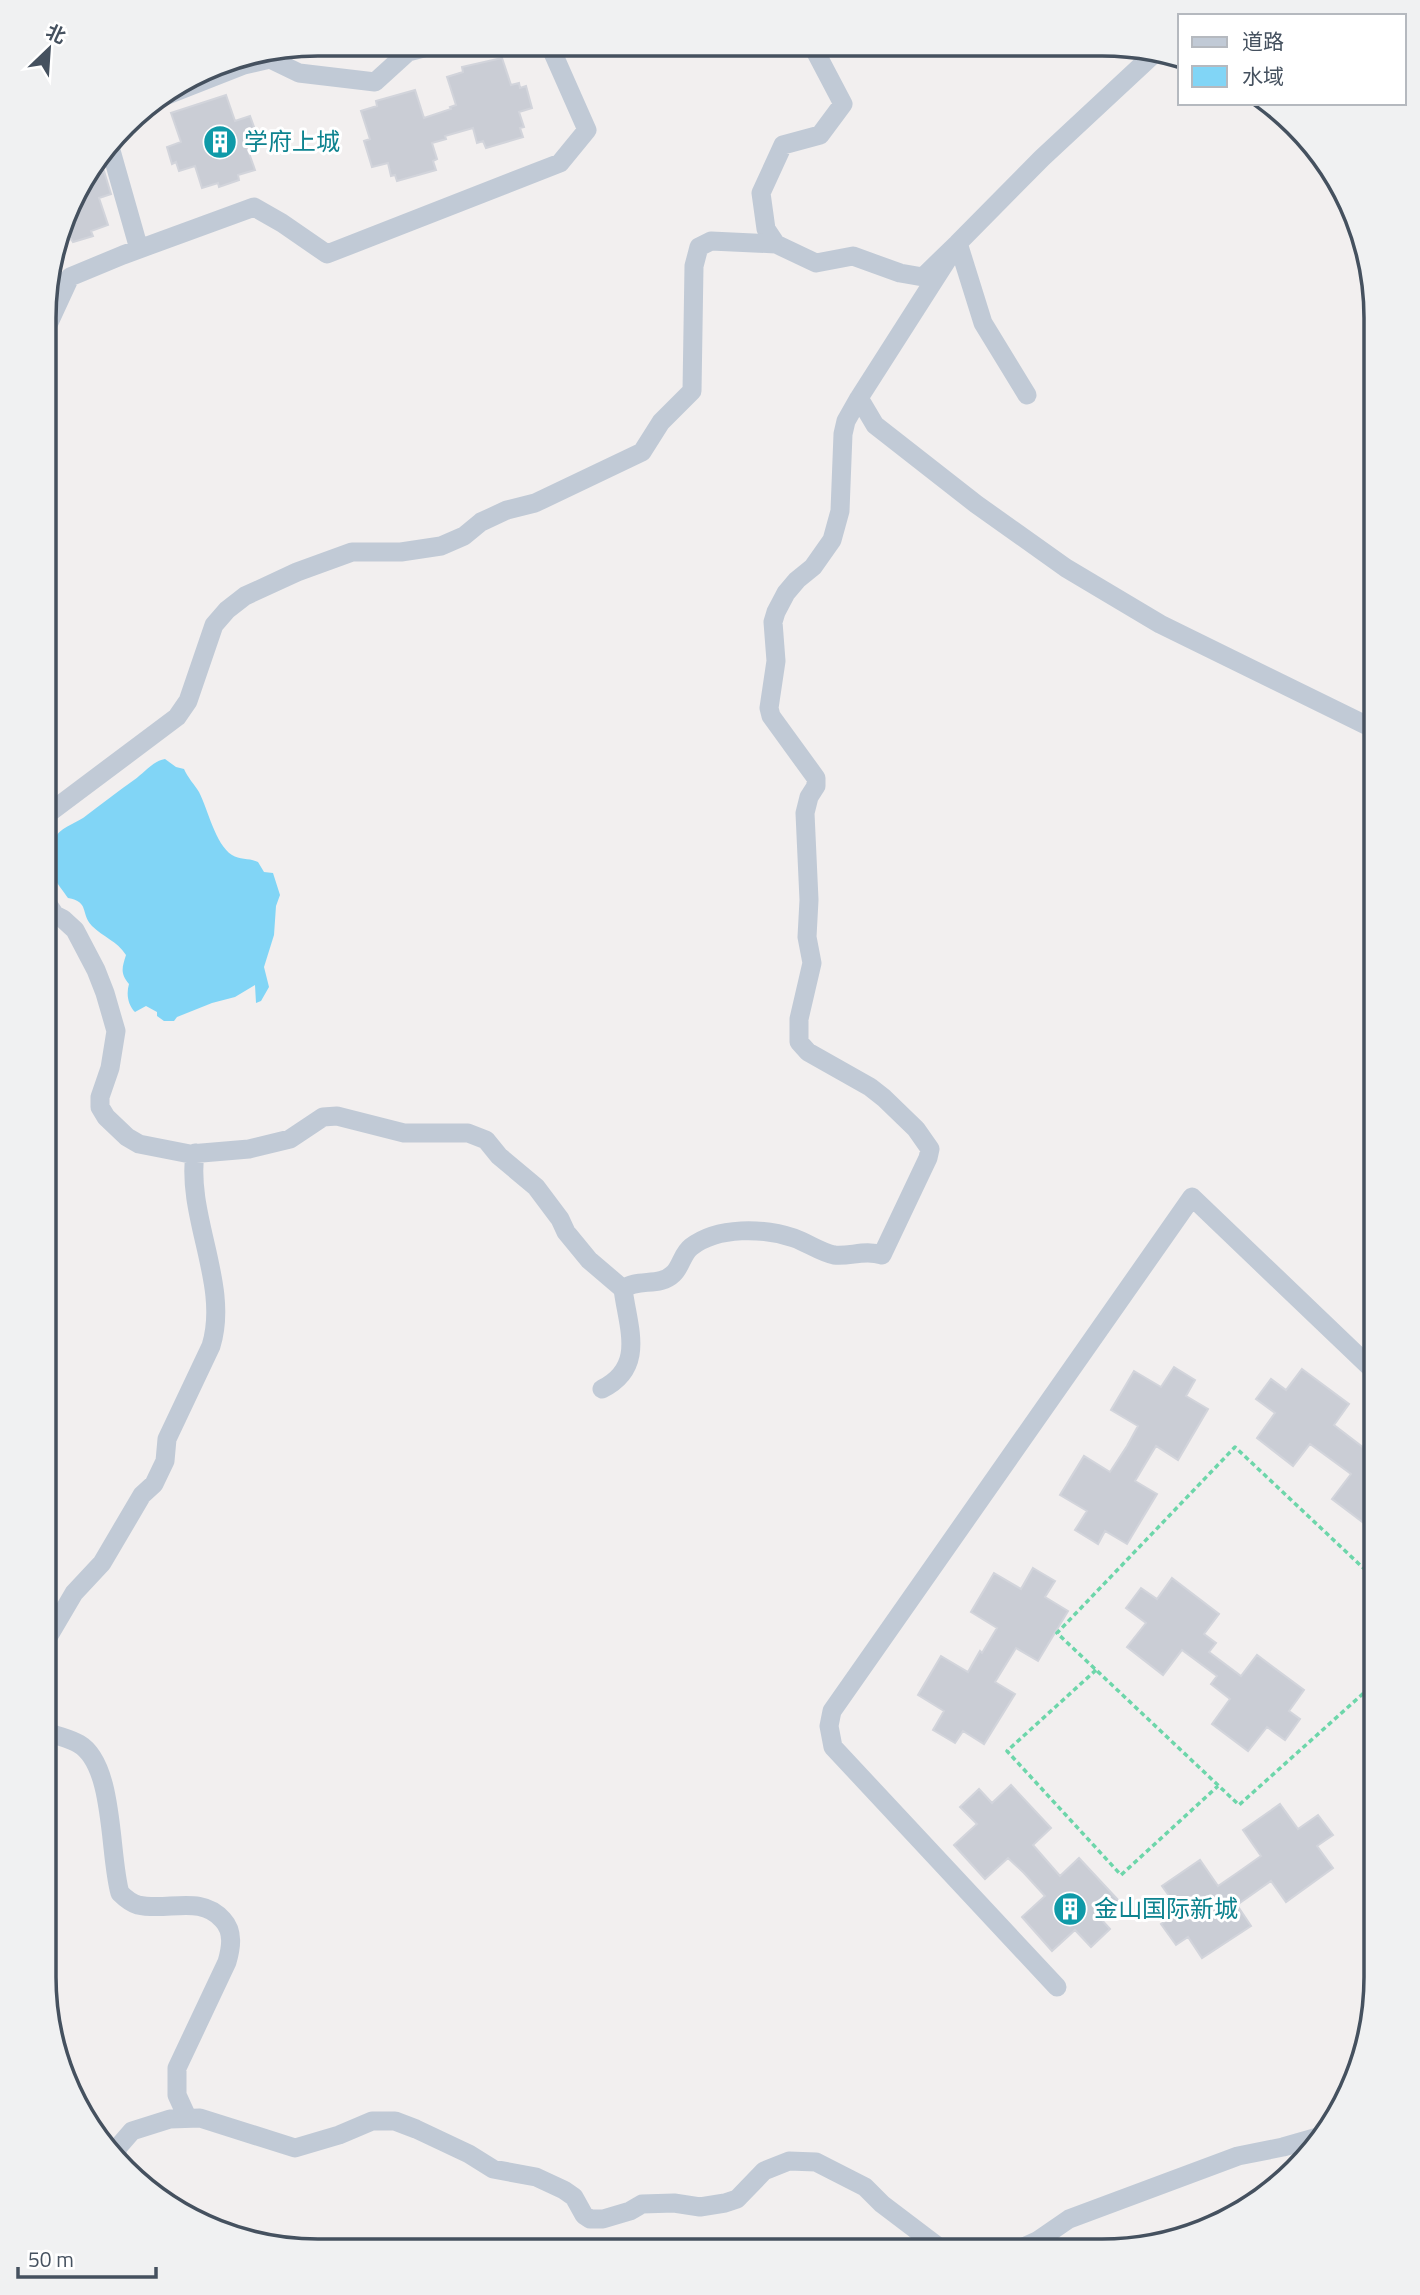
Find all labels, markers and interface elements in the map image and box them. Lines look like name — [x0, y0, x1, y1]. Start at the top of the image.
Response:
north arrow — [14, 14, 84, 84]
legend — [1178, 14, 1406, 105]
text: 北 — [42, 16, 71, 50]
text: 道路 — [1242, 25, 1284, 57]
text: 水域 — [1242, 60, 1284, 92]
building icon: 学府上城 — [201, 123, 239, 161]
place label: 学府上城 — [244, 123, 340, 159]
building icon: 金山国际新城 — [1051, 1890, 1089, 1928]
place label: 金山国际新城 — [1094, 1890, 1238, 1926]
scale bar — [18, 2236, 156, 2280]
text: 50 m — [28, 2243, 74, 2275]

